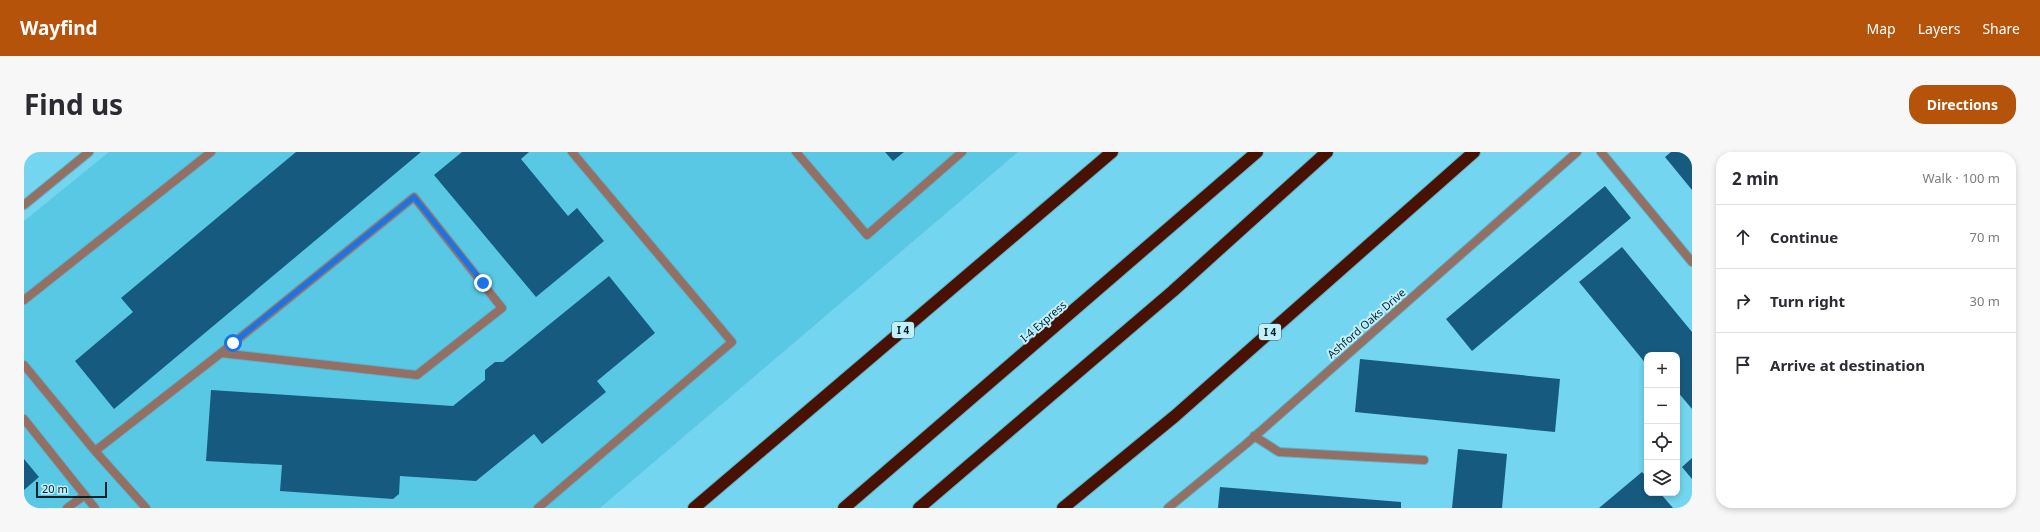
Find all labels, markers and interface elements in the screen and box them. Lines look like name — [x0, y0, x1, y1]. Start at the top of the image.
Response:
text: Wayfind — [20, 15, 98, 41]
text: Map — [1867, 19, 1896, 38]
text: Layers — [1918, 19, 1960, 38]
text: Share — [1982, 19, 2020, 38]
text: Find us — [24, 85, 123, 123]
button: Directions — [1909, 85, 2016, 124]
text: 2 min — [1732, 167, 1779, 190]
text: Walk · 100 m — [1922, 169, 2000, 187]
icon: ahead — [1732, 226, 1754, 248]
text: Continue — [1770, 227, 1838, 247]
text: 70 m — [1970, 228, 2000, 246]
route end — [474, 274, 492, 292]
street label: Ashford Oaks Drive — [1324, 285, 1408, 361]
icon: right — [1732, 290, 1754, 312]
text: Turn right — [1770, 291, 1845, 311]
text: 30 m — [1970, 292, 2000, 310]
street label: I-4 Express — [1017, 297, 1069, 345]
road number: I 4 — [892, 322, 914, 338]
road number: I 4 — [1259, 324, 1281, 340]
route start — [224, 334, 242, 352]
map controls — [1644, 352, 1680, 496]
button: + — [1644, 352, 1680, 388]
icon: arrive — [1732, 354, 1754, 376]
text: Arrive at destination — [1770, 355, 1925, 375]
button: − — [1644, 388, 1680, 424]
button: locate — [1644, 424, 1680, 460]
button: layers — [1644, 460, 1680, 496]
scale bar — [36, 480, 107, 499]
text: 20 m — [42, 481, 68, 496]

